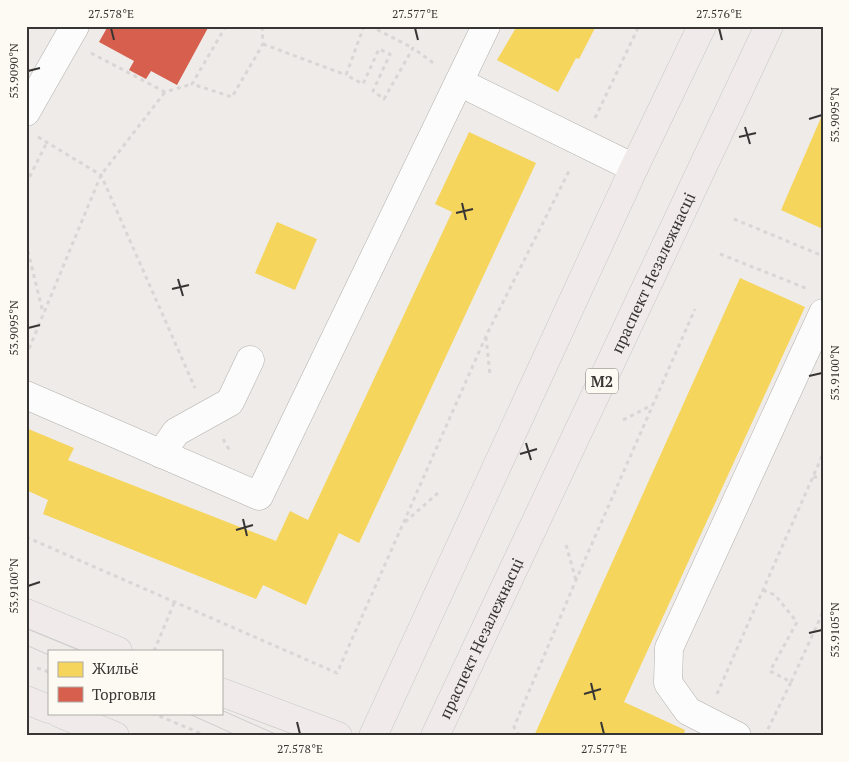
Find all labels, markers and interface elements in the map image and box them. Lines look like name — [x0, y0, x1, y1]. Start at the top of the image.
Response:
text: 27.578°E — [88, 6, 134, 21]
text: 27.577°E — [392, 6, 438, 21]
text: 27.576°E — [696, 6, 742, 21]
text: 53.9090°N — [6, 43, 21, 99]
text: 53.9095°N — [827, 87, 842, 143]
street label: праспект Незалежнасці — [606, 188, 700, 357]
text: 53.9095°N — [6, 300, 21, 356]
text: 53.9100°N — [827, 345, 842, 401]
road number: М2 — [586, 368, 618, 394]
street label: праспект Незалежнасці — [434, 554, 528, 722]
text: 53.9100°N — [6, 558, 21, 614]
text: 53.9105°N — [827, 602, 842, 658]
legend — [48, 650, 222, 714]
text: Жильё — [92, 658, 139, 678]
text: Торговля — [92, 684, 156, 704]
text: 27.578°E — [277, 741, 323, 756]
text: 27.577°E — [581, 741, 627, 756]

